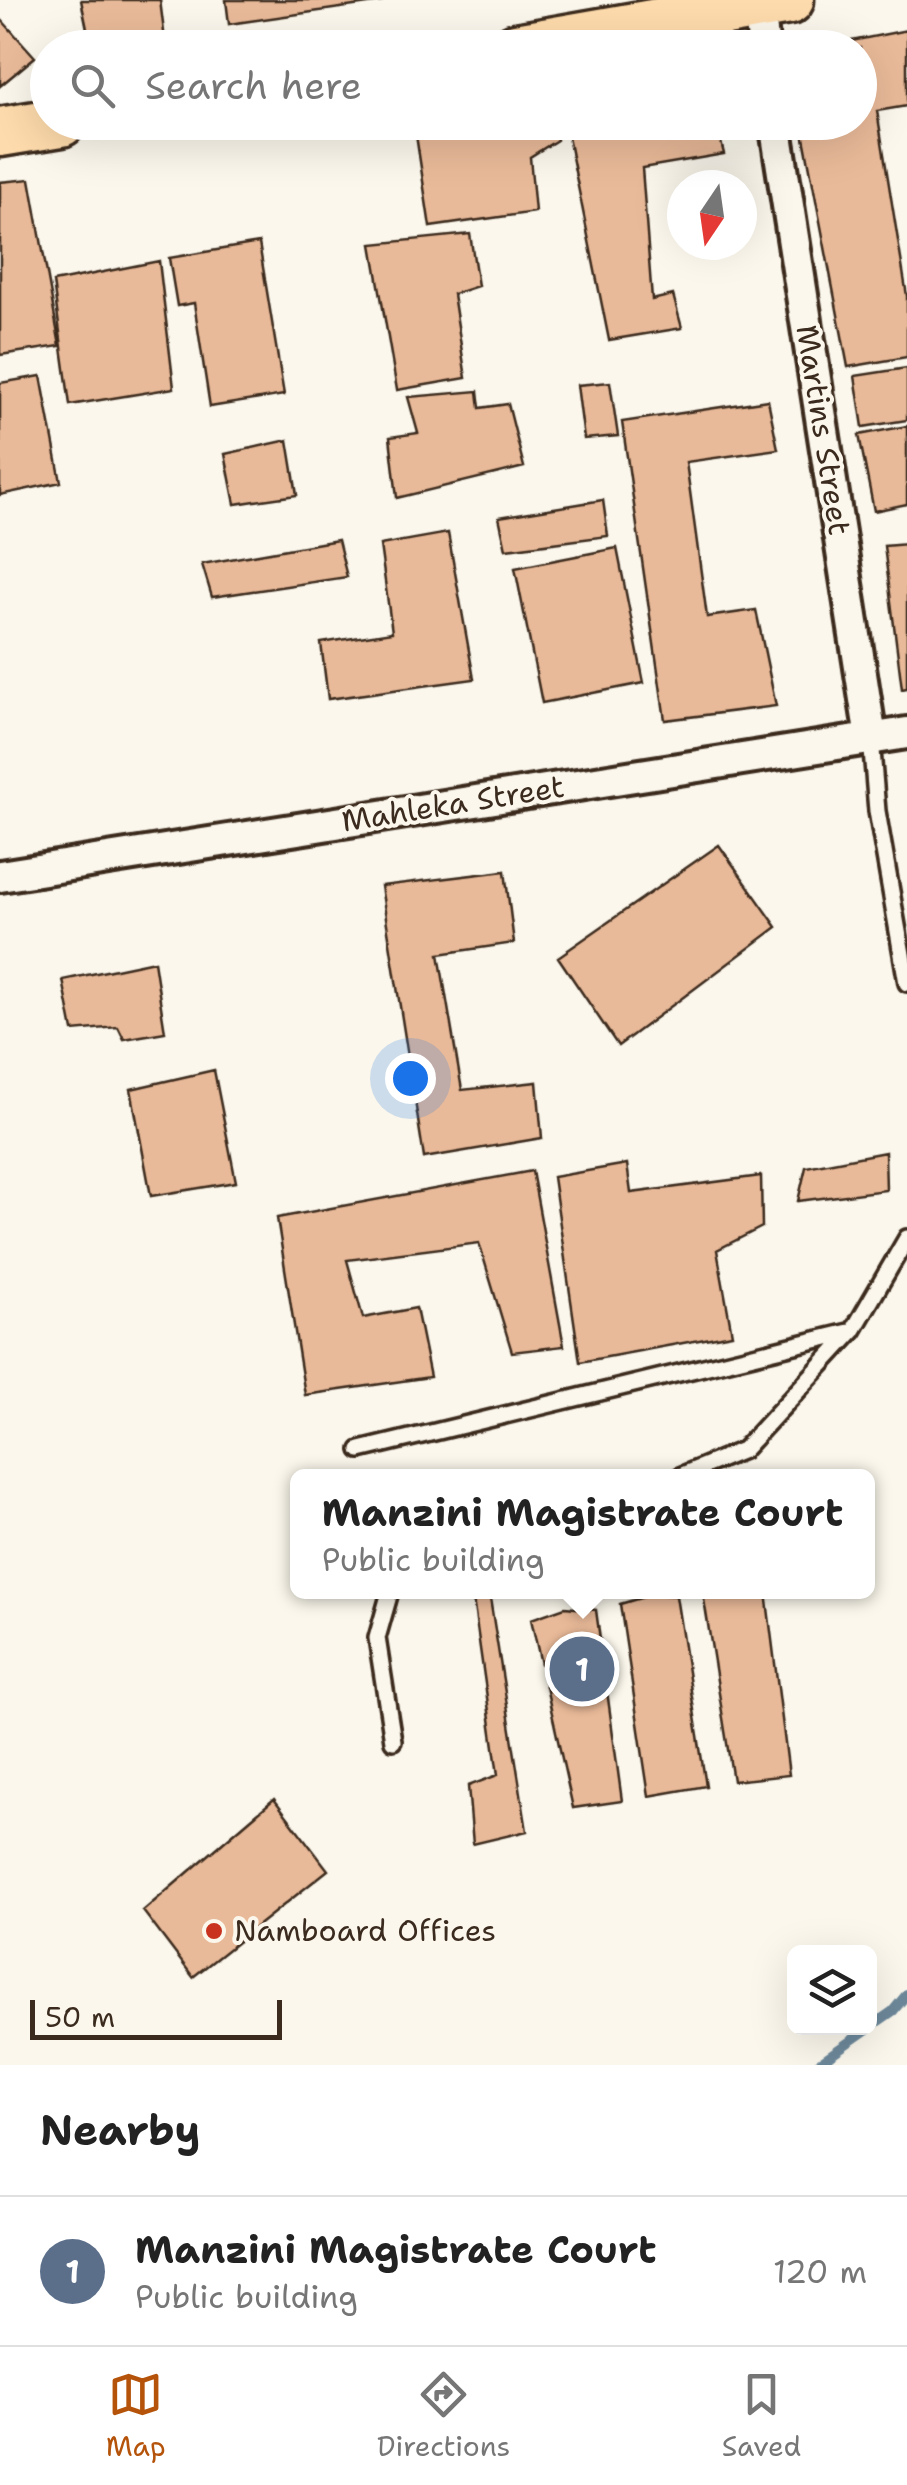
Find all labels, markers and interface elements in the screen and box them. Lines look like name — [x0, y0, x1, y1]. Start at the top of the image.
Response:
search box — [30, 30, 877, 140]
icon: search — [65, 58, 120, 113]
text: Search here — [145, 60, 362, 111]
north arrow — [667, 170, 757, 260]
street label: Martins Street — [787, 322, 860, 538]
street label: Mahleka Street — [339, 766, 567, 841]
your location — [385, 1053, 436, 1104]
popup — [290, 1469, 875, 1599]
text: Manzini Magistrate Court — [322, 1487, 843, 1538]
text: Public building — [322, 1538, 545, 1581]
pin: 1 — [550, 1632, 614, 1706]
place label: Namboard Offices — [234, 1910, 496, 1951]
marker: Namboard Offices — [203, 1920, 225, 1942]
map controls — [787, 1945, 877, 2035]
button: layers — [787, 1945, 877, 2035]
scale bar — [30, 1995, 282, 2040]
text: 50 m — [45, 1998, 115, 2036]
text: Nearby — [40, 2102, 200, 2158]
text: Manzini Magistrate Court — [135, 2224, 657, 2275]
text: 1 — [65, 2250, 80, 2293]
text: 120 m — [773, 2250, 867, 2293]
text: Public building — [135, 2275, 358, 2318]
tab: Map — [106, 2367, 166, 2465]
tab: Directions — [377, 2367, 510, 2465]
tab: Saved — [722, 2367, 801, 2465]

